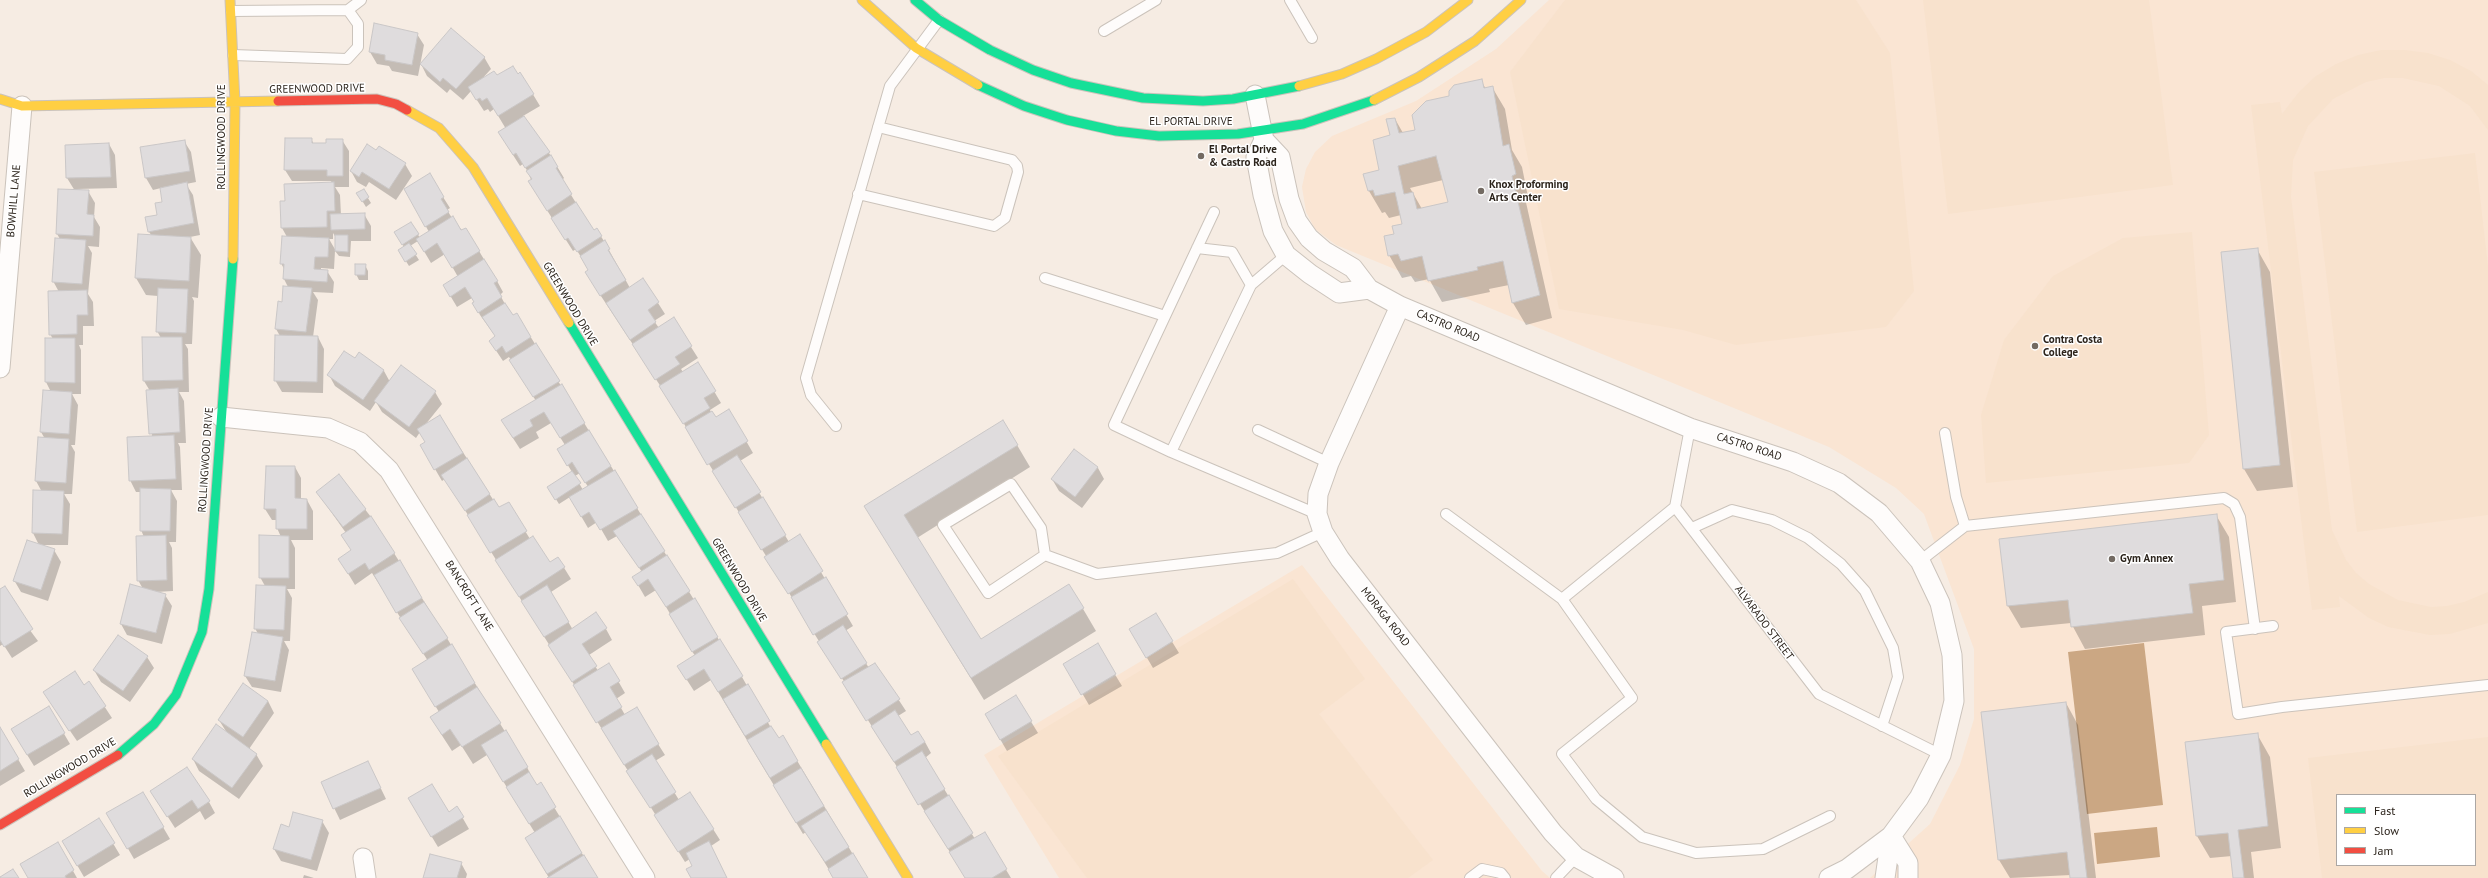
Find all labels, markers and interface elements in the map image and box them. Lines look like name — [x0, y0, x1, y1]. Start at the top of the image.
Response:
street label: GREENWOOD DRIVE — [269, 82, 365, 96]
street label: ROLLINGWOOD DRIVE — [215, 84, 229, 190]
street label: EL PORTAL DRIVE — [1149, 115, 1233, 129]
place label: El Portal Drive & Castro Road — [1209, 143, 1277, 169]
marker: El Portal Drive & Castro Road — [1196, 151, 1206, 161]
street label: BOWHILL LANE — [4, 164, 24, 238]
place label: Knox Proforming Arts Center — [1489, 178, 1568, 204]
marker: Knox Proforming Arts Center — [1476, 186, 1486, 196]
street label: GREENWOOD DRIVE — [540, 260, 600, 348]
street label: CASTRO ROAD — [1414, 307, 1482, 345]
place label: Contra Costa College — [2043, 333, 2102, 359]
marker: Contra Costa College — [2030, 341, 2040, 351]
street label: ROLLINGWOOD DRIVE — [196, 407, 216, 513]
street label: CASTRO ROAD — [1715, 430, 1783, 464]
street label: GREENWOOD DRIVE — [709, 536, 769, 624]
place label: Gym Annex — [2120, 552, 2173, 566]
marker: Gym Annex — [2107, 554, 2117, 564]
street label: BANCROFT LANE — [442, 558, 496, 634]
street label: ALVARADO STREET — [1732, 583, 1796, 663]
street label: MORAGA ROAD — [1358, 585, 1412, 649]
street label: ROLLINGWOOD DRIVE — [21, 735, 119, 801]
legend — [2336, 794, 2476, 866]
text: Fast — [2374, 803, 2395, 818]
text: Slow — [2374, 823, 2399, 838]
text: Jam — [2374, 843, 2393, 858]

